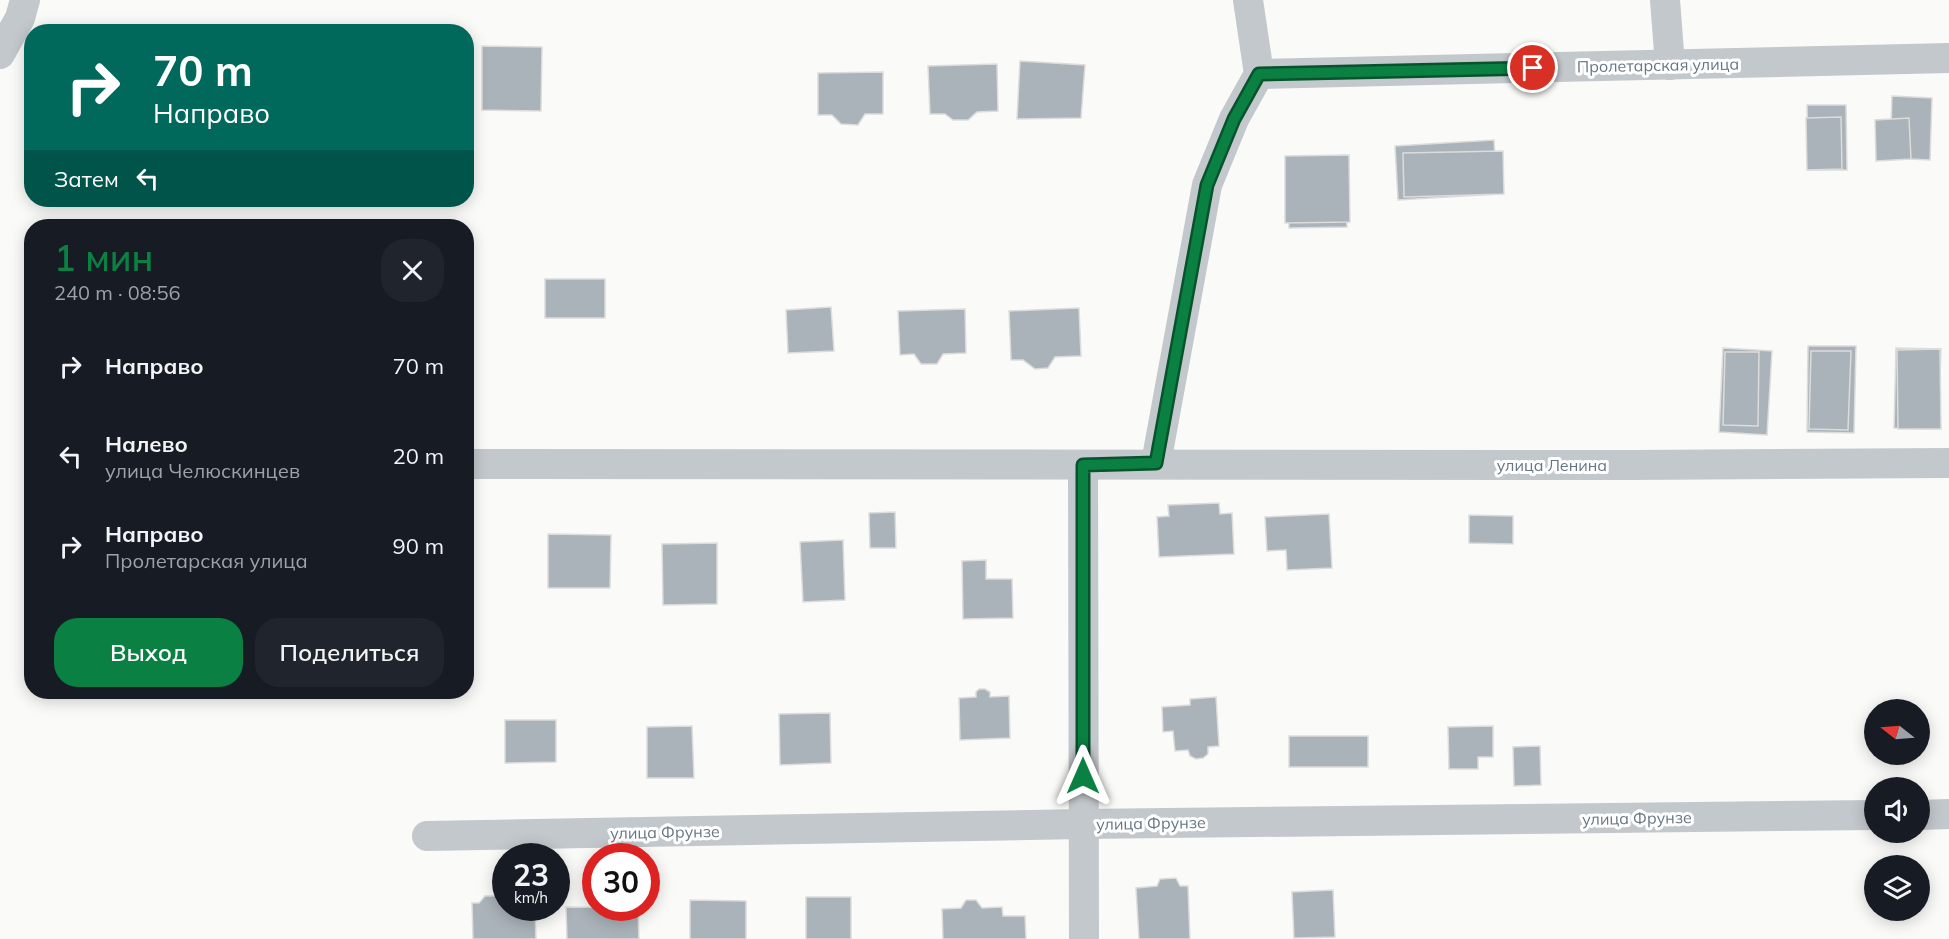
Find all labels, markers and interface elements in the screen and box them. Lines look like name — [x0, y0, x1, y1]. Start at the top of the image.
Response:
pin — [1507, 42, 1558, 93]
text: 70 m — [153, 44, 253, 97]
icon: right — [54, 48, 132, 126]
icon: arrive — [1516, 51, 1549, 84]
street label: Пролетарская улица — [1577, 54, 1739, 76]
text: Направо — [153, 96, 270, 130]
icon: left — [131, 162, 164, 195]
text: Затем — [54, 165, 119, 193]
text: 1 мин — [54, 235, 153, 280]
button: close — [381, 239, 444, 302]
text: 240 m · 08:56 — [54, 280, 180, 305]
icon: right — [54, 350, 87, 383]
text: Направо — [105, 352, 203, 380]
text: 70 m — [393, 352, 444, 380]
text: Налево — [105, 430, 188, 458]
icon: left — [54, 440, 87, 473]
text: 20 m — [393, 442, 444, 470]
street label: улица Ленина — [1497, 455, 1607, 475]
text: улица Челюскинцев — [105, 458, 300, 483]
text: Направо — [105, 520, 203, 548]
icon: right — [54, 530, 87, 563]
text: 90 m — [393, 532, 444, 560]
text: Пролетарская улица — [105, 548, 308, 573]
button: Выход — [54, 618, 243, 687]
button: Поделиться — [255, 618, 444, 687]
north arrow — [1864, 699, 1930, 765]
map controls — [1864, 699, 1930, 921]
position arrow — [1051, 744, 1115, 808]
button: sound — [1864, 777, 1930, 843]
street label: улица Фрунзе — [1582, 807, 1692, 829]
street label: улица Фрунзе — [1096, 812, 1206, 834]
street label: улица Фрунзе — [610, 821, 720, 843]
speed limit sign: 30 — [582, 843, 660, 921]
button: layers — [1864, 855, 1930, 921]
text: 23 — [513, 856, 549, 894]
text: km/h — [514, 888, 548, 907]

